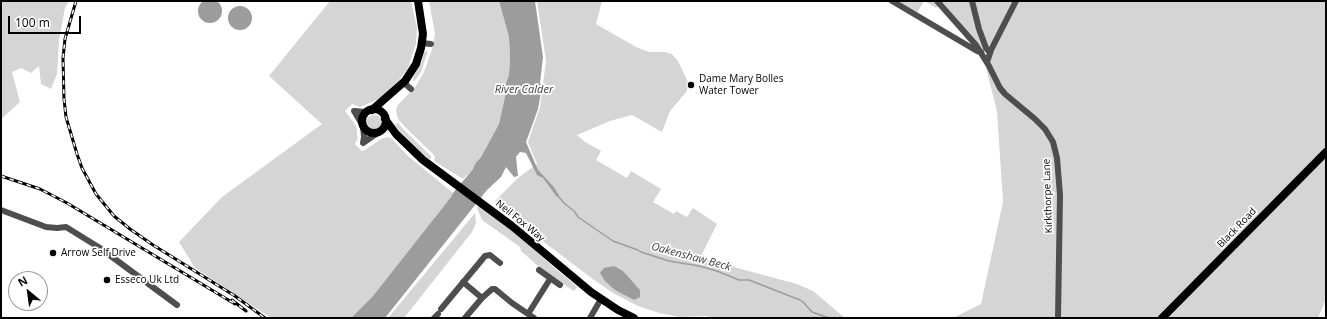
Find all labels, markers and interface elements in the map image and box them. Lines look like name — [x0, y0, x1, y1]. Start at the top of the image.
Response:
scale bar — [10, 8, 83, 34]
text: 100 m — [15, 14, 50, 31]
place label: Dame Mary Bolles Water Tower — [699, 73, 783, 96]
marker: Dame Mary Bolles Water Tower — [686, 80, 696, 90]
water label: River Calder — [495, 83, 553, 97]
street label: Kirkthorpe Lane — [1041, 158, 1055, 234]
street label: Neil Fox Way — [493, 198, 547, 244]
street label: Black Road — [1215, 205, 1259, 251]
water label: Oakenshaw Beck — [650, 240, 732, 274]
place label: Arrow Self Drive — [61, 247, 136, 259]
marker: Arrow Self Drive — [48, 248, 58, 258]
north arrow — [8, 271, 48, 311]
text: N — [15, 272, 30, 290]
place label: Esseco Uk Ltd — [115, 274, 179, 286]
marker: Esseco Uk Ltd — [102, 275, 112, 285]

